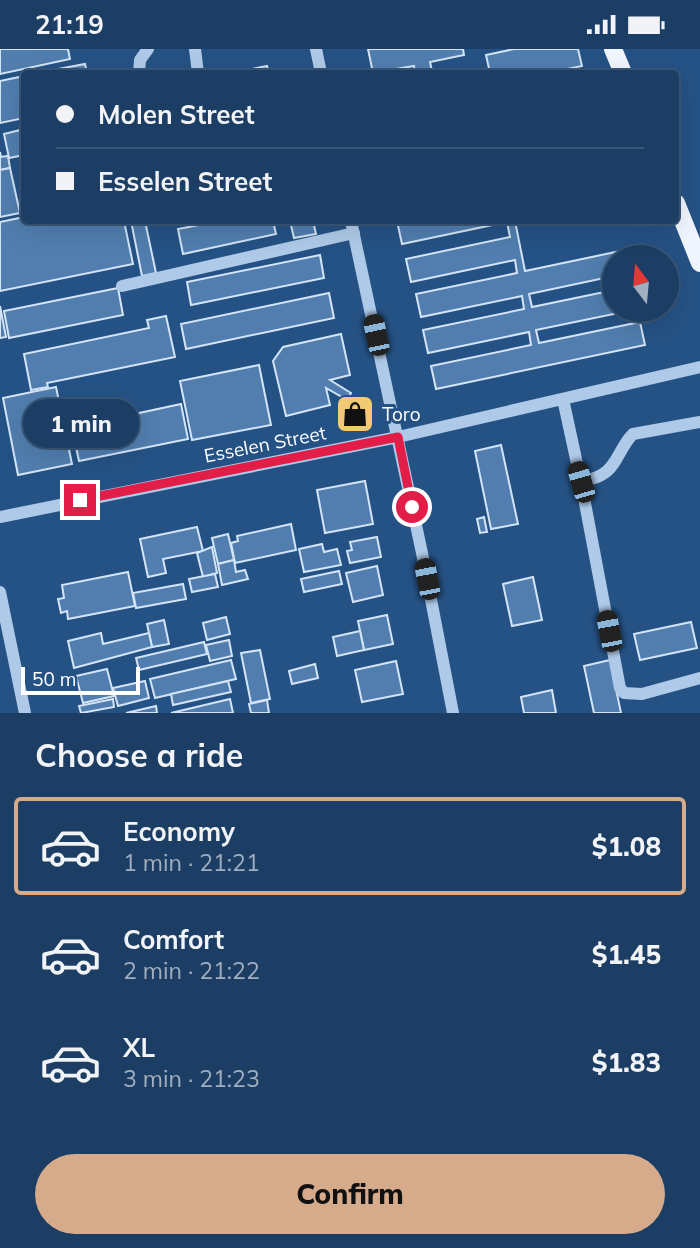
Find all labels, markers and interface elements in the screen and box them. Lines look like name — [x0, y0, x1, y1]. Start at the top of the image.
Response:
text: 21:19 — [35, 8, 104, 41]
text: Molen Street — [98, 98, 255, 131]
text: Esselen Street — [98, 165, 272, 198]
north arrow — [602, 245, 679, 322]
map controls — [602, 245, 679, 322]
car — [362, 312, 391, 358]
shop icon: Toro — [334, 393, 376, 435]
callout: 1 min — [22, 399, 138, 447]
place label: Toro — [382, 402, 421, 426]
text: 1 min — [50, 409, 112, 438]
street label: Esselen Street — [202, 420, 328, 468]
car — [566, 459, 597, 505]
route end — [64, 484, 96, 516]
route start — [396, 491, 428, 523]
car — [413, 556, 442, 602]
car — [595, 608, 624, 654]
scale bar — [21, 663, 140, 695]
text: 50 m — [32, 667, 76, 691]
text: Choose a ride — [35, 735, 243, 775]
icon: car — [39, 815, 102, 878]
text: Economy — [123, 815, 235, 848]
text: $1.08 — [592, 830, 661, 863]
text: 1 min · 21:21 — [123, 848, 260, 877]
icon: car — [39, 923, 102, 986]
text: Comfort — [123, 923, 224, 956]
text: $1.45 — [592, 938, 661, 971]
text: 2 min · 21:22 — [123, 956, 260, 985]
icon: car — [39, 1031, 102, 1094]
text: XL — [123, 1031, 155, 1064]
text: $1.83 — [592, 1046, 661, 1079]
text: 3 min · 21:23 — [123, 1064, 260, 1093]
button: Confirm — [35, 1154, 665, 1234]

